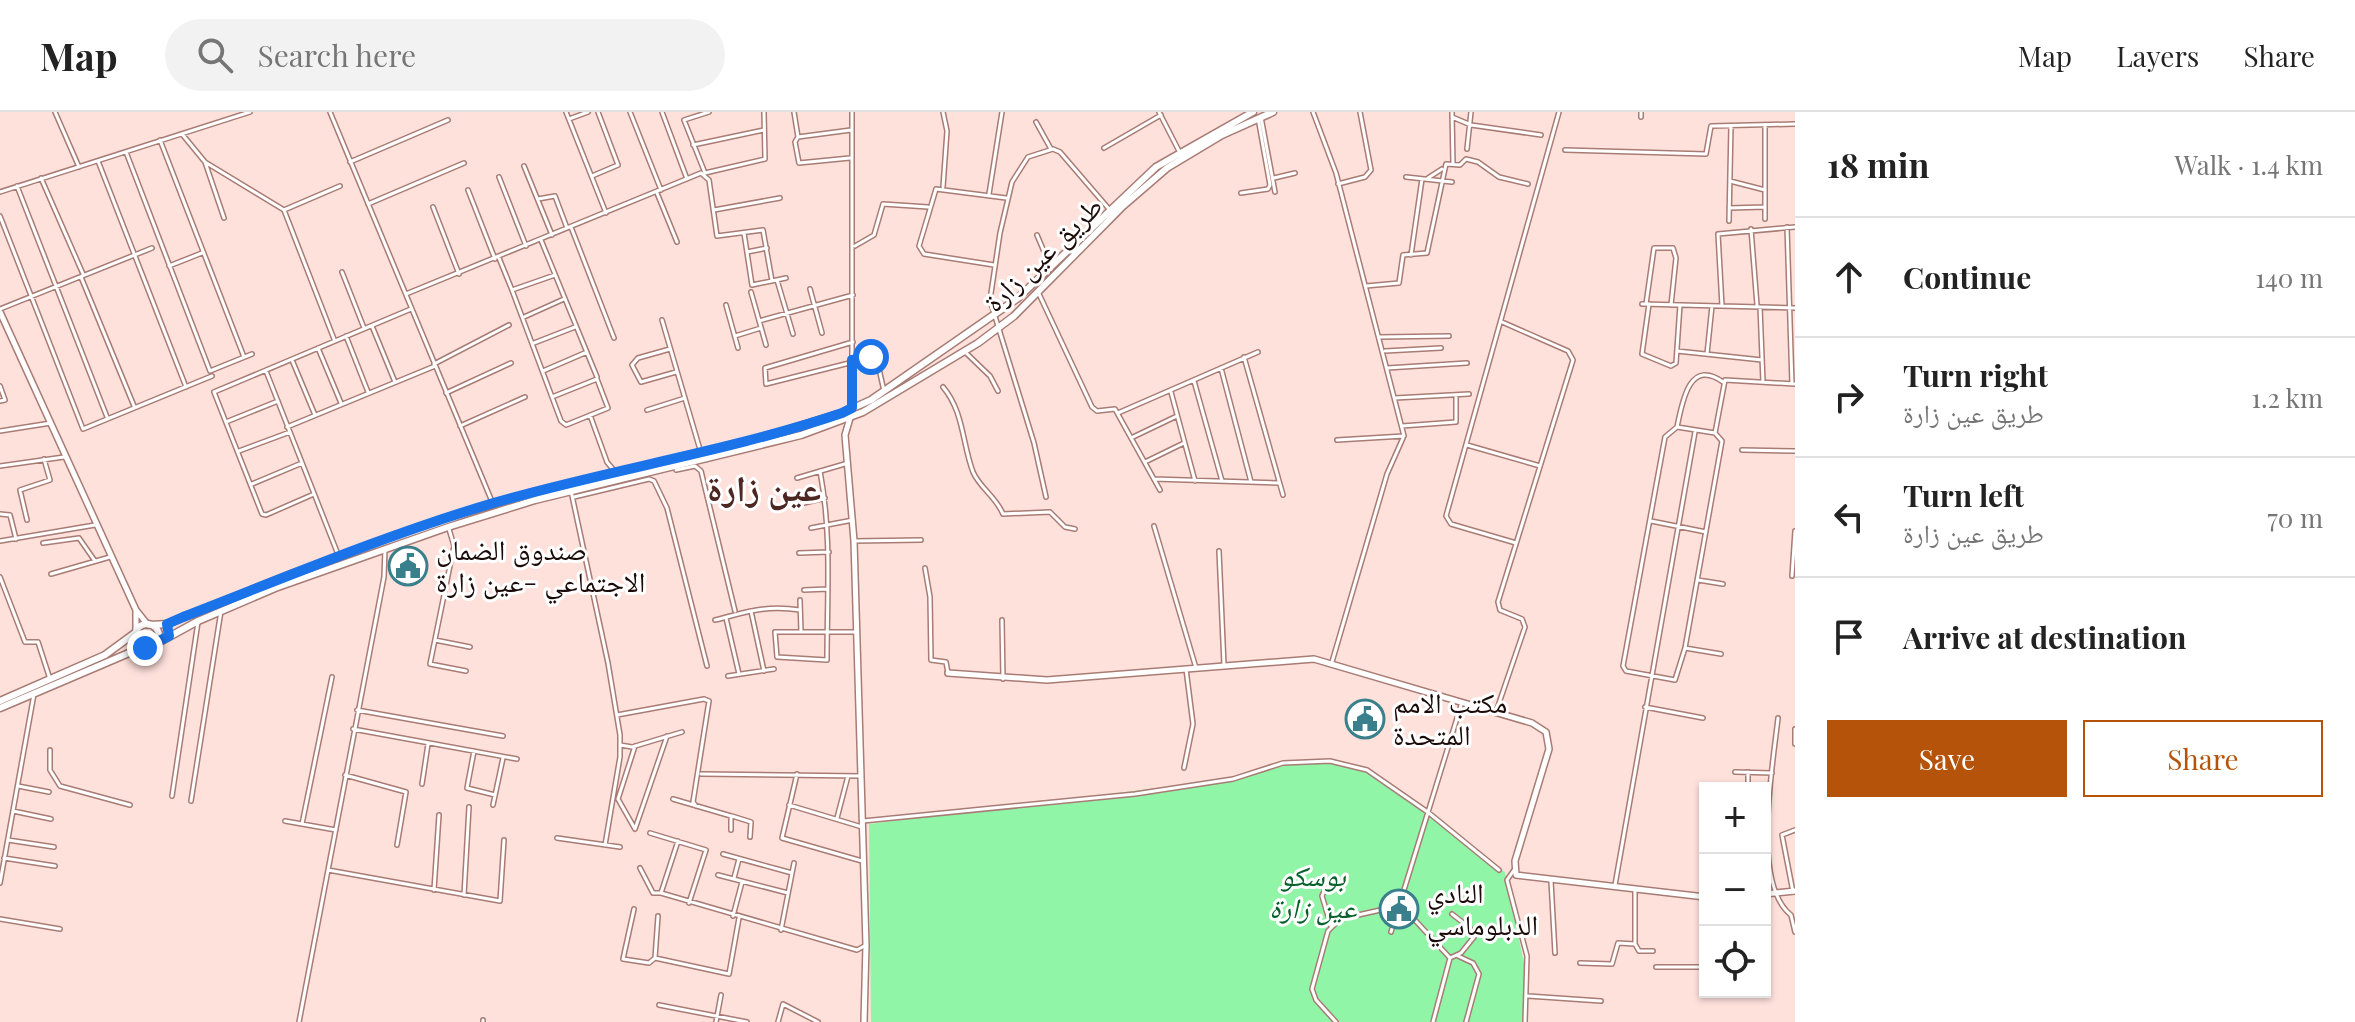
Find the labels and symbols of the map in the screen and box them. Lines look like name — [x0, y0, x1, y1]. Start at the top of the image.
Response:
street label: طريق عين زارة — [975, 187, 1110, 320]
route start — [853, 339, 889, 375]
district label: عين زارة — [707, 462, 821, 511]
place label: صندوق الضمان الاجتماعي -عين زارة — [436, 530, 645, 605]
public building icon: صندوق الضمان الاجتماعي -عين زارة — [387, 545, 429, 587]
route end — [127, 630, 163, 666]
place label: مكتب الامم المتحدة — [1393, 683, 1507, 752]
public building icon: مكتب الامم المتحدة — [1344, 698, 1386, 740]
park label: بوسكو عين زارة — [1269, 856, 1358, 926]
place label: النادي الدبلوماسي — [1427, 873, 1538, 948]
public building icon: النادي الدبلوماسي — [1378, 888, 1420, 930]

